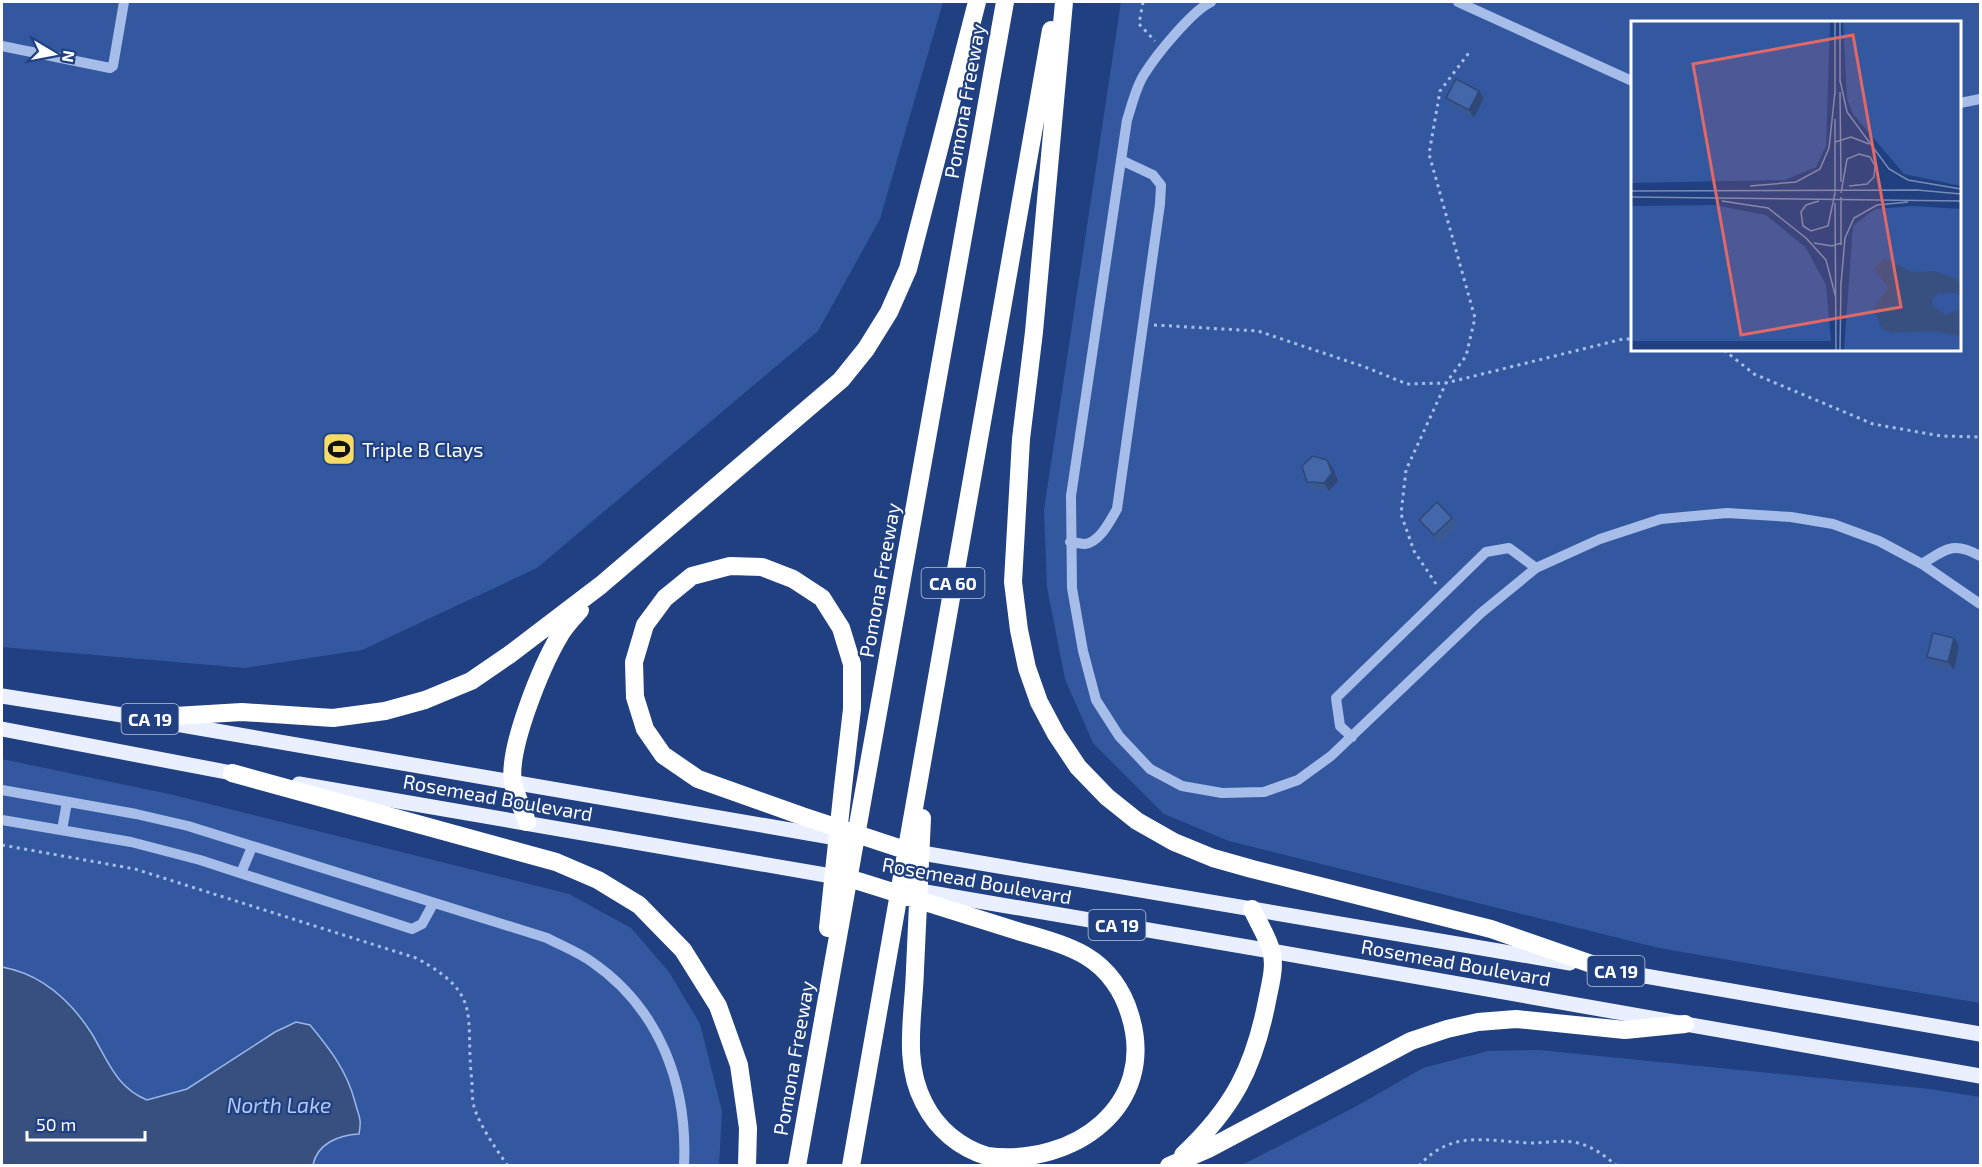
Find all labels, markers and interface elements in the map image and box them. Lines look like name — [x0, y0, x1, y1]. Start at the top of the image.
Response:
street label: Pomona Freeway — [939, 21, 989, 180]
inset map — [1631, 21, 1961, 351]
north arrow — [24, 24, 84, 84]
text: N — [59, 49, 80, 64]
sports icon: Triple B Clays — [321, 431, 357, 467]
place label: Triple B Clays — [362, 437, 483, 461]
street label: Pomona Freeway — [854, 500, 904, 659]
road number: CA 60 — [922, 568, 984, 598]
road number: CA 19 — [122, 704, 178, 734]
street label: Rosemead Boulevard — [401, 768, 595, 826]
street label: Rosemead Boulevard — [880, 851, 1074, 909]
road number: CA 19 — [1088, 910, 1146, 940]
street label: Rosemead Boulevard — [1359, 933, 1553, 991]
road number: CA 19 — [1588, 956, 1644, 986]
street label: Pomona Freeway — [768, 978, 818, 1137]
water label: North Lake — [227, 1092, 331, 1117]
scale bar — [27, 1104, 146, 1142]
text: 50 m — [36, 1113, 76, 1135]

